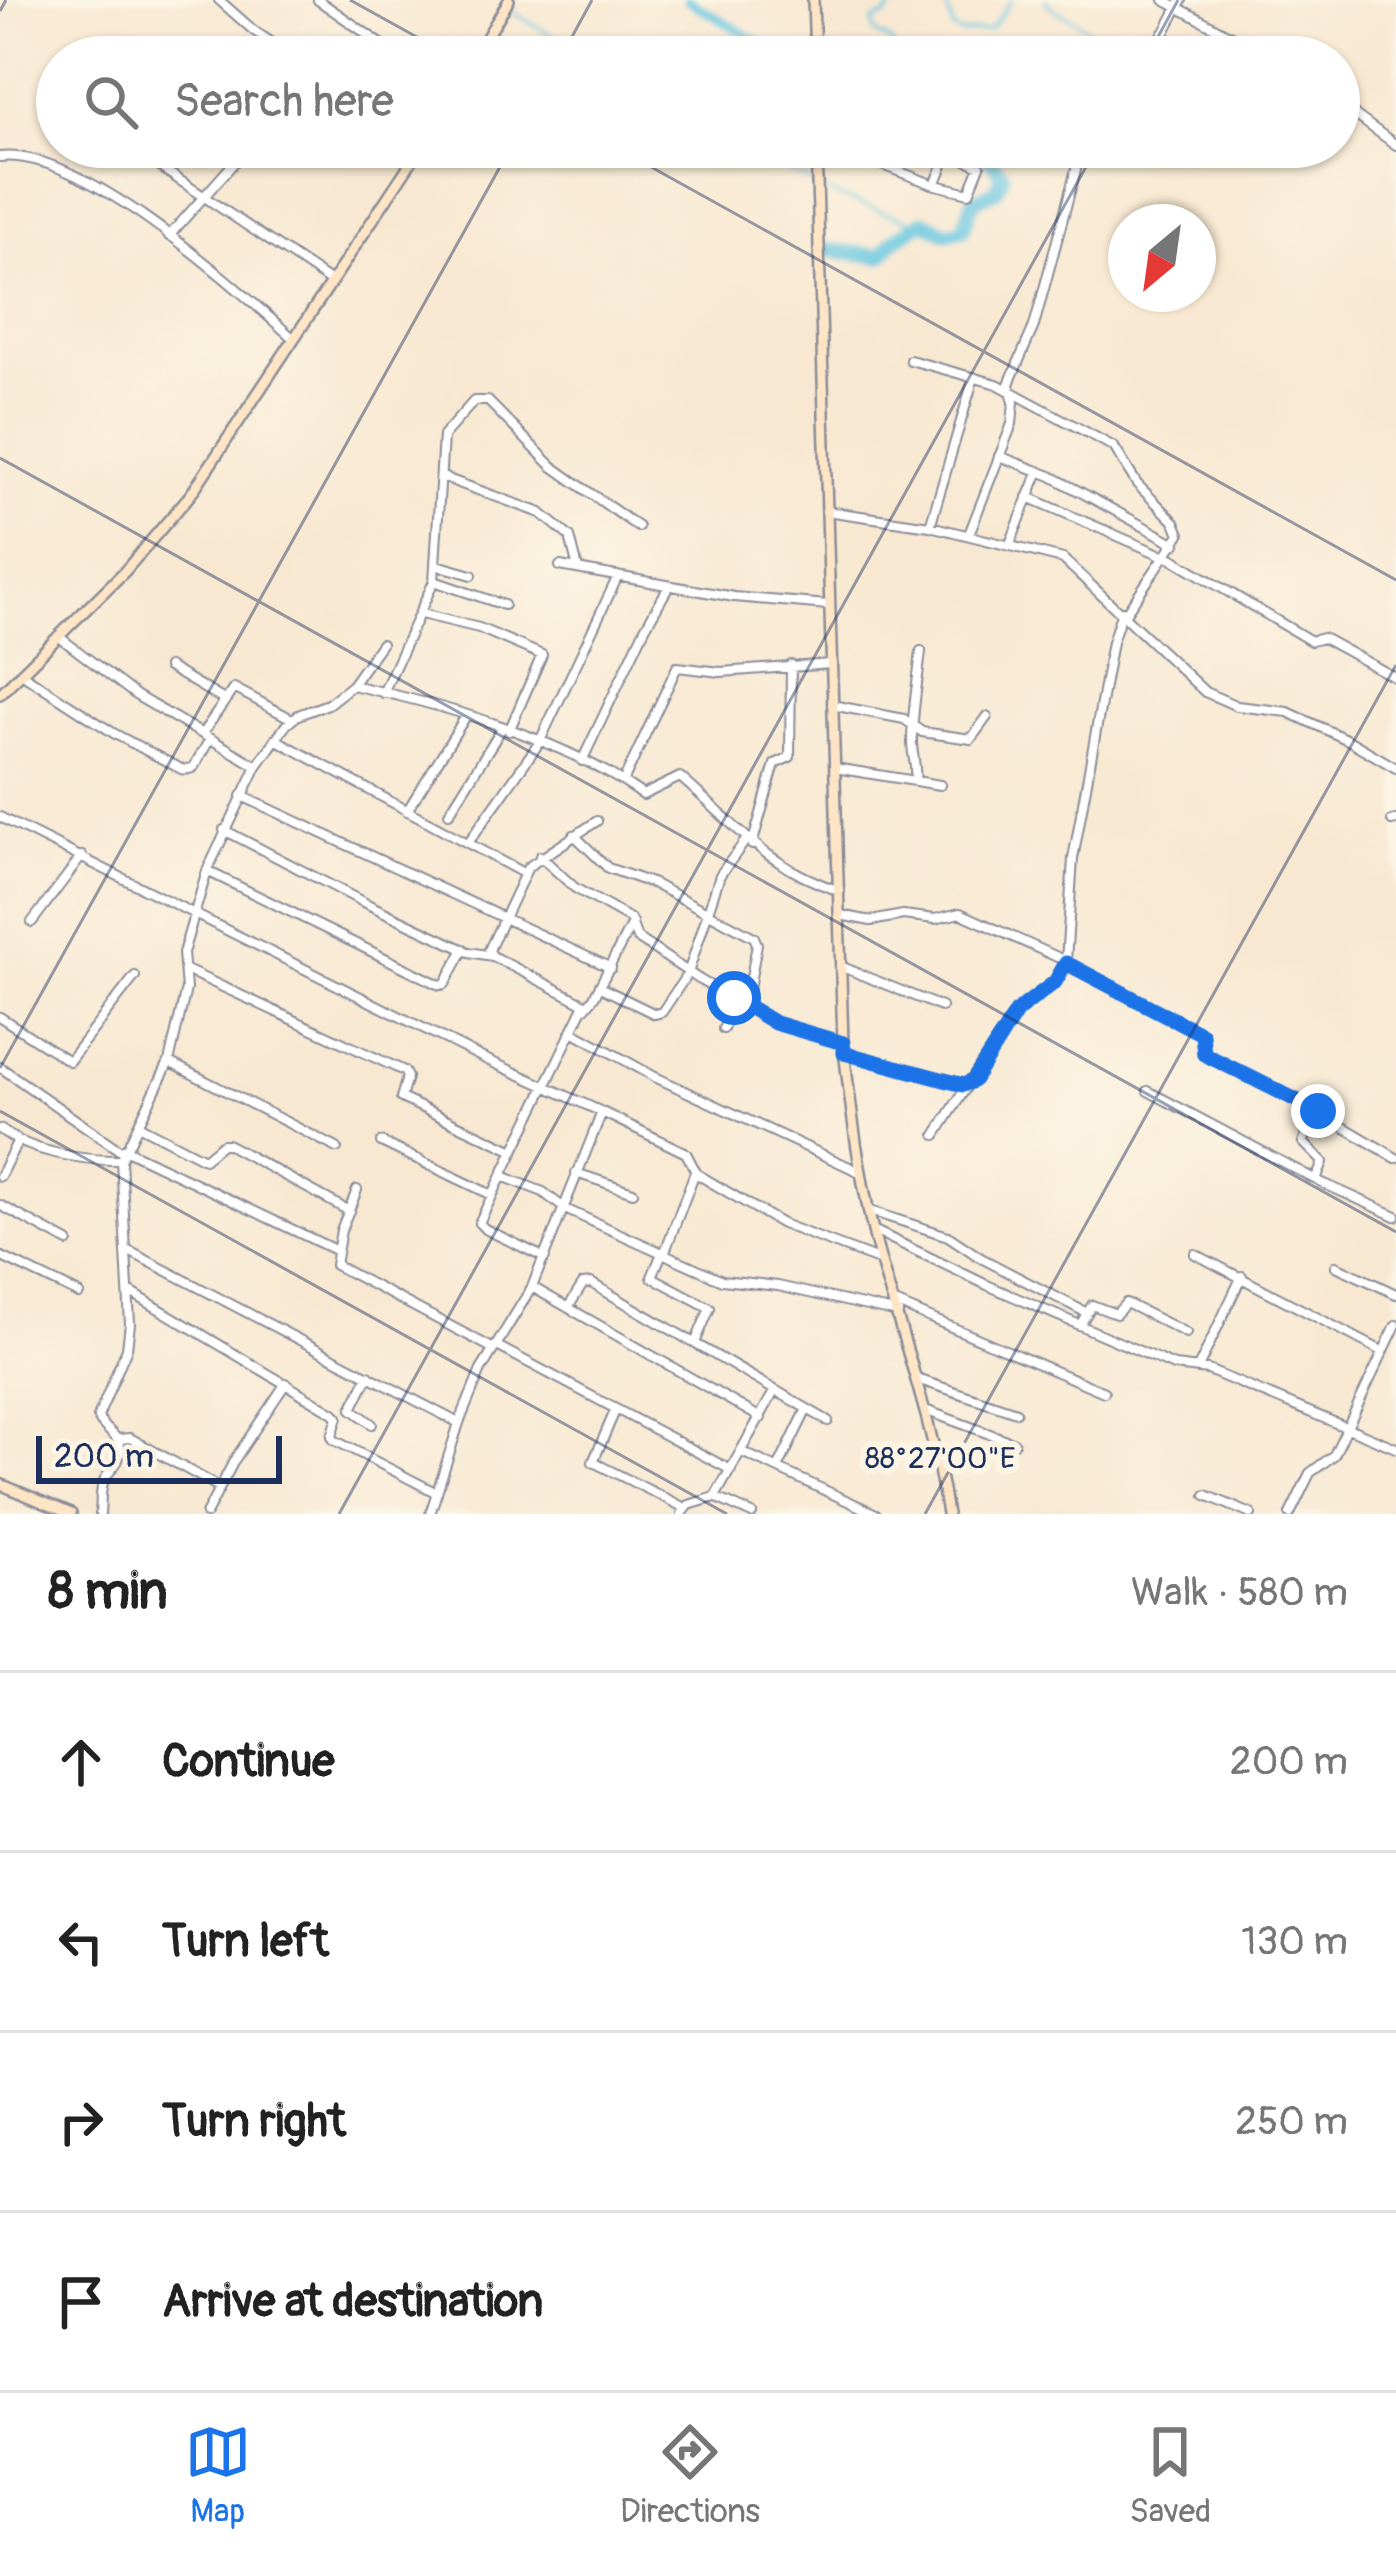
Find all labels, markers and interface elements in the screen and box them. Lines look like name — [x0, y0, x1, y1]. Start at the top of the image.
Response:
search box — [36, 36, 1360, 168]
icon: search — [78, 69, 144, 135]
text: Search here — [174, 74, 394, 130]
north arrow — [1108, 204, 1216, 312]
route start — [707, 971, 761, 1025]
route end — [1291, 1084, 1345, 1138]
scale bar — [36, 1430, 282, 1483]
text: 200 m — [54, 1436, 154, 1477]
text: 88°27'00"E — [865, 1440, 1015, 1477]
text: 8 min — [48, 1560, 168, 1624]
text: Walk · 580 m — [1131, 1568, 1348, 1617]
icon: ahead — [48, 1729, 114, 1795]
text: Continue — [162, 1734, 335, 1790]
text: 200 m — [1230, 1737, 1348, 1786]
icon: left — [48, 1909, 114, 1975]
text: Turn left — [162, 1914, 329, 1970]
text: 130 m — [1241, 1917, 1348, 1966]
icon: right — [48, 2089, 114, 2155]
text: Turn right — [162, 2094, 346, 2150]
text: 250 m — [1235, 2097, 1348, 2146]
icon: arrive — [48, 2269, 114, 2335]
text: Arrive at destination — [162, 2274, 543, 2330]
tab: Map — [185, 2419, 251, 2532]
tab: Directions — [620, 2419, 760, 2532]
tab: Saved — [1129, 2419, 1211, 2532]

